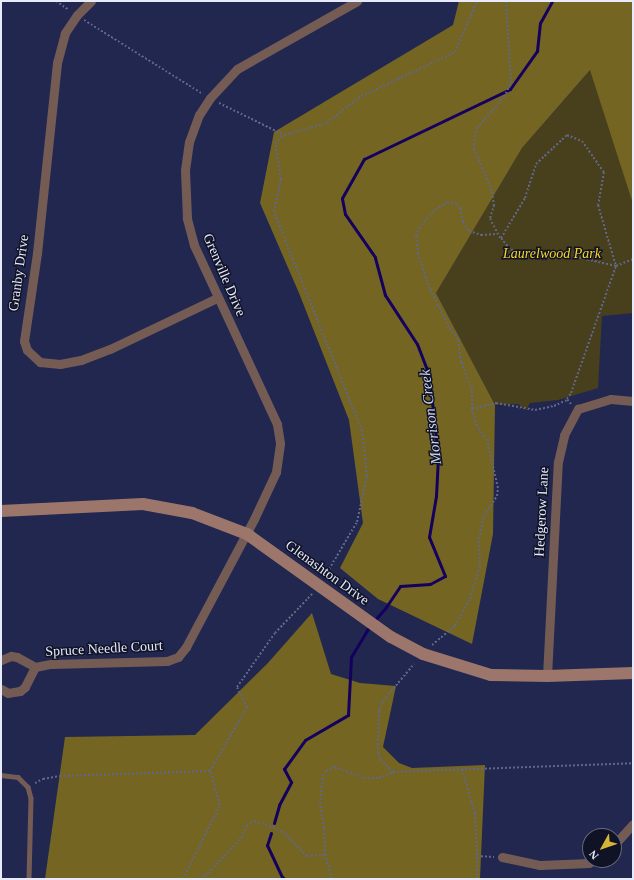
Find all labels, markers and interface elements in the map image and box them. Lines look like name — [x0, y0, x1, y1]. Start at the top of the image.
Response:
street label: Grenville Drive — [199, 231, 249, 319]
street label: Granby Drive — [5, 234, 33, 312]
park label: Laurelwood Park — [503, 246, 601, 262]
water label: Morrison Creek — [416, 368, 446, 466]
street label: Hedgerow Lane — [531, 467, 553, 557]
street label: Glenashton Drive — [282, 537, 372, 609]
street label: Spruce Needle Court — [45, 638, 163, 660]
north arrow — [582, 828, 622, 868]
text: N — [586, 848, 601, 862]

